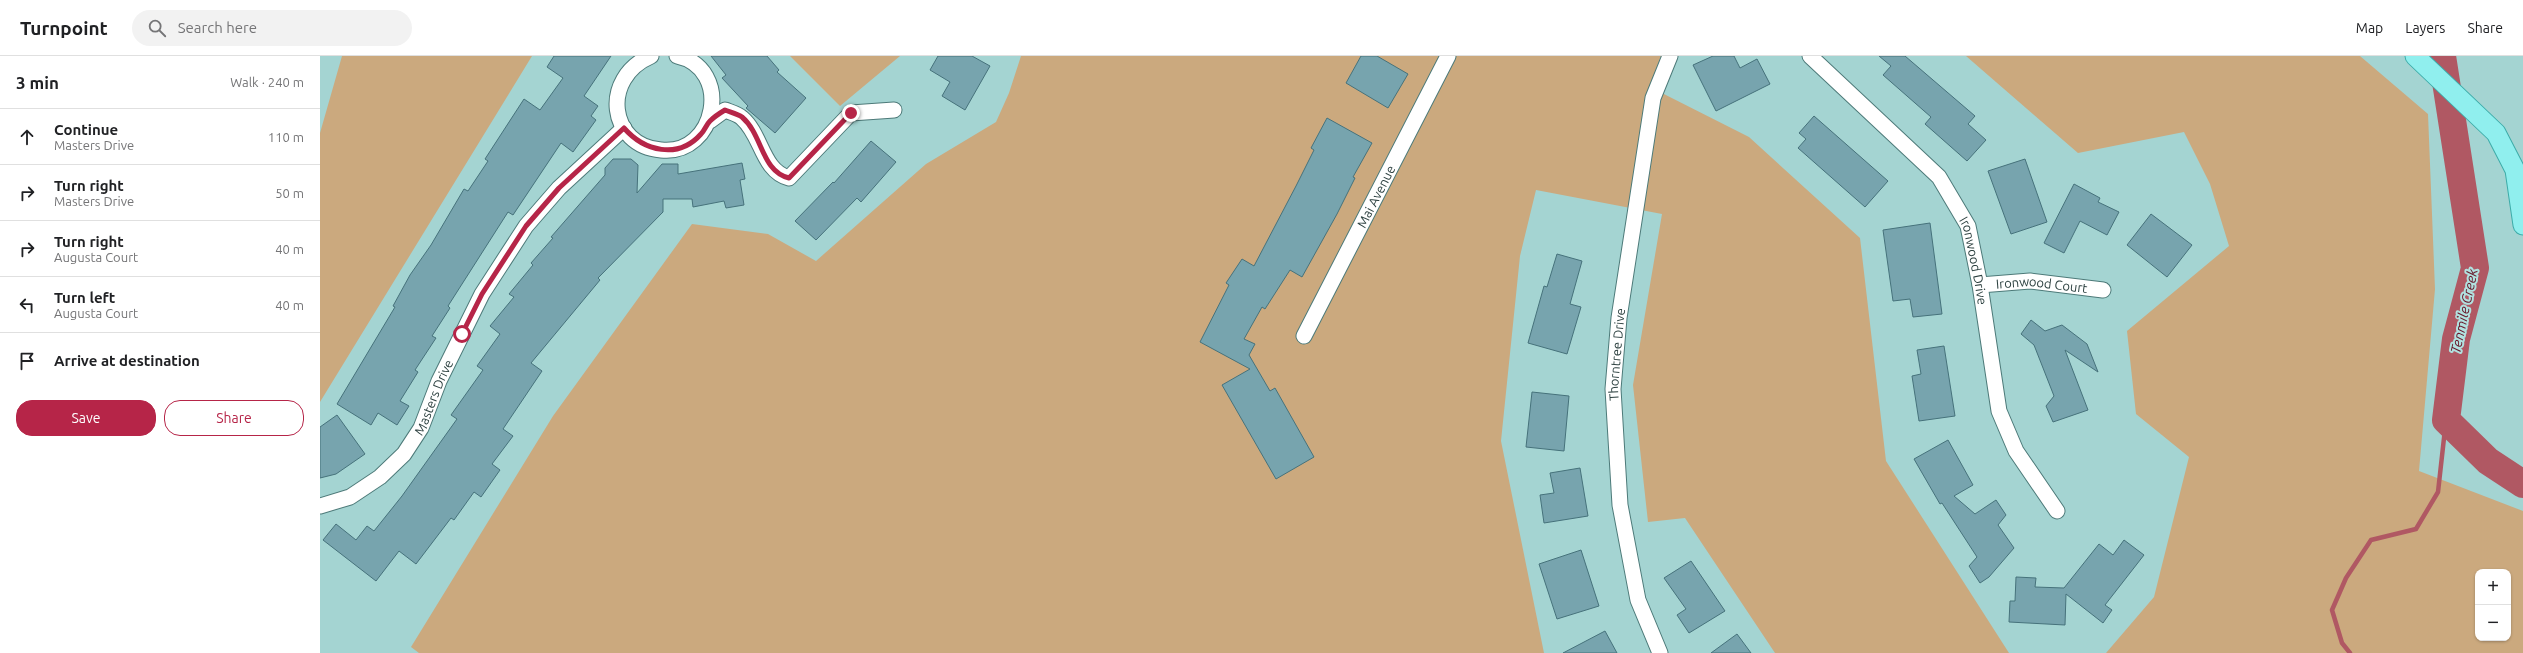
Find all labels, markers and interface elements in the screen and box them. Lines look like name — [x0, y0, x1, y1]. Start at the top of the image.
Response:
search box — [132, 10, 412, 46]
text: Turnpoint — [20, 17, 108, 39]
icon: search — [146, 17, 168, 39]
text: Search here — [178, 19, 257, 36]
text: Map — [2356, 20, 2383, 36]
text: Layers — [2405, 20, 2445, 36]
text: Share — [2467, 20, 2503, 36]
text: 3 min — [16, 73, 59, 92]
text: Walk · 240 m — [230, 75, 304, 89]
route end — [842, 104, 860, 122]
text: Continue — [54, 121, 118, 138]
icon: ahead — [16, 126, 38, 148]
text: 110 m — [268, 130, 304, 144]
text: Masters Drive — [54, 138, 134, 152]
street label: Mai Avenue — [1354, 163, 1398, 230]
text: Turn right — [54, 177, 124, 194]
icon: right — [16, 182, 38, 204]
text: 50 m — [275, 186, 304, 200]
text: Masters Drive — [54, 194, 134, 208]
street label: Ironwood Drive — [1957, 214, 1990, 306]
text: Turn right — [54, 233, 124, 250]
icon: right — [16, 238, 38, 260]
text: 40 m — [275, 242, 304, 256]
text: Augusta Court — [54, 250, 138, 264]
water label: Tenmile Creek — [2447, 266, 2481, 355]
street label: Ironwood Court — [1995, 274, 2088, 295]
text: Turn left — [54, 289, 115, 306]
icon: left — [16, 294, 38, 316]
text: 40 m — [275, 298, 304, 312]
text: Augusta Court — [54, 306, 138, 320]
street label: Thorntree Drive — [1606, 307, 1627, 401]
route start — [453, 325, 471, 343]
icon: arrive — [16, 350, 38, 372]
text: Arrive at destination — [54, 352, 200, 369]
street label: Masters Drive — [411, 357, 456, 438]
button: Save — [16, 400, 156, 436]
button: Share — [164, 400, 304, 436]
map controls — [2475, 569, 2511, 641]
button: + — [2475, 569, 2511, 605]
button: − — [2475, 605, 2511, 641]

